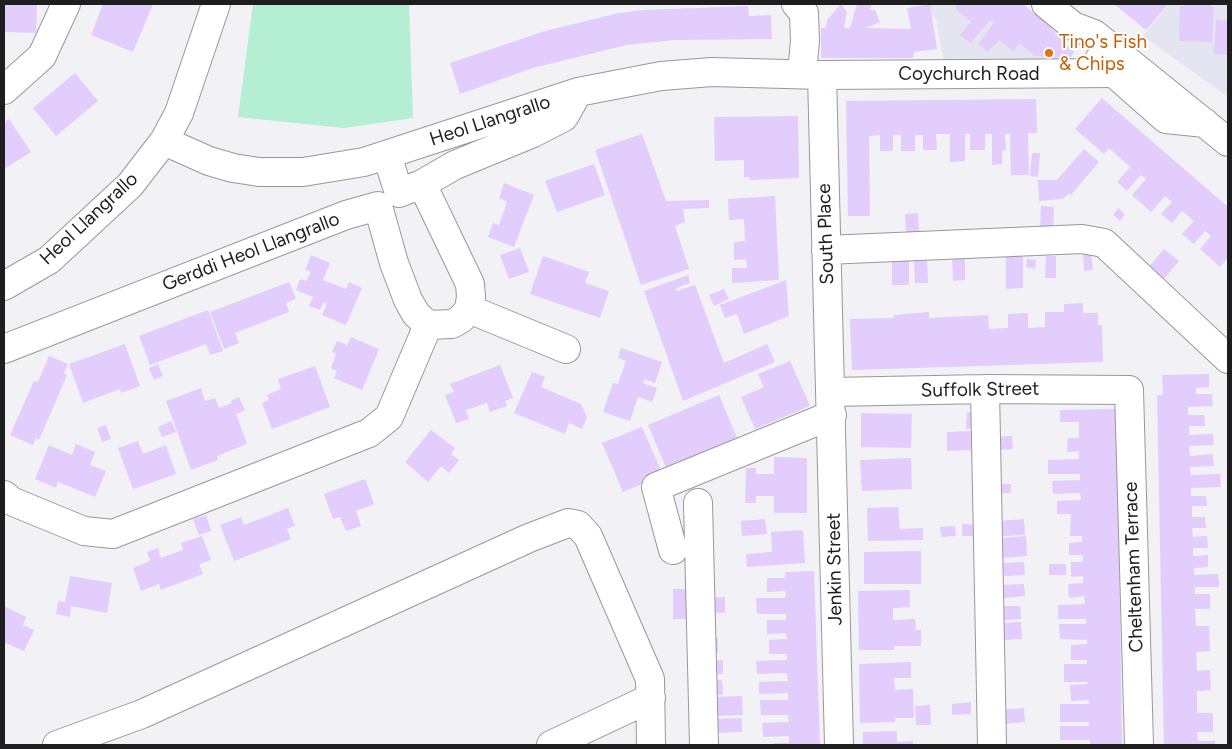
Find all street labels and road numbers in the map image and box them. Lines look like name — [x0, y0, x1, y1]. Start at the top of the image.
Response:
street label: Coychurch Road — [898, 63, 1040, 85]
street label: Heol Llangrallo — [427, 91, 553, 151]
street label: Heol Llangrallo — [35, 168, 143, 270]
street label: South Place — [813, 183, 839, 285]
street label: Gerddi Heol Llangrallo — [159, 208, 343, 296]
street label: Suffolk Street — [921, 378, 1039, 402]
street label: Cheltenham Terrace — [1120, 481, 1148, 653]
street label: Jenkin Street — [823, 512, 847, 626]

